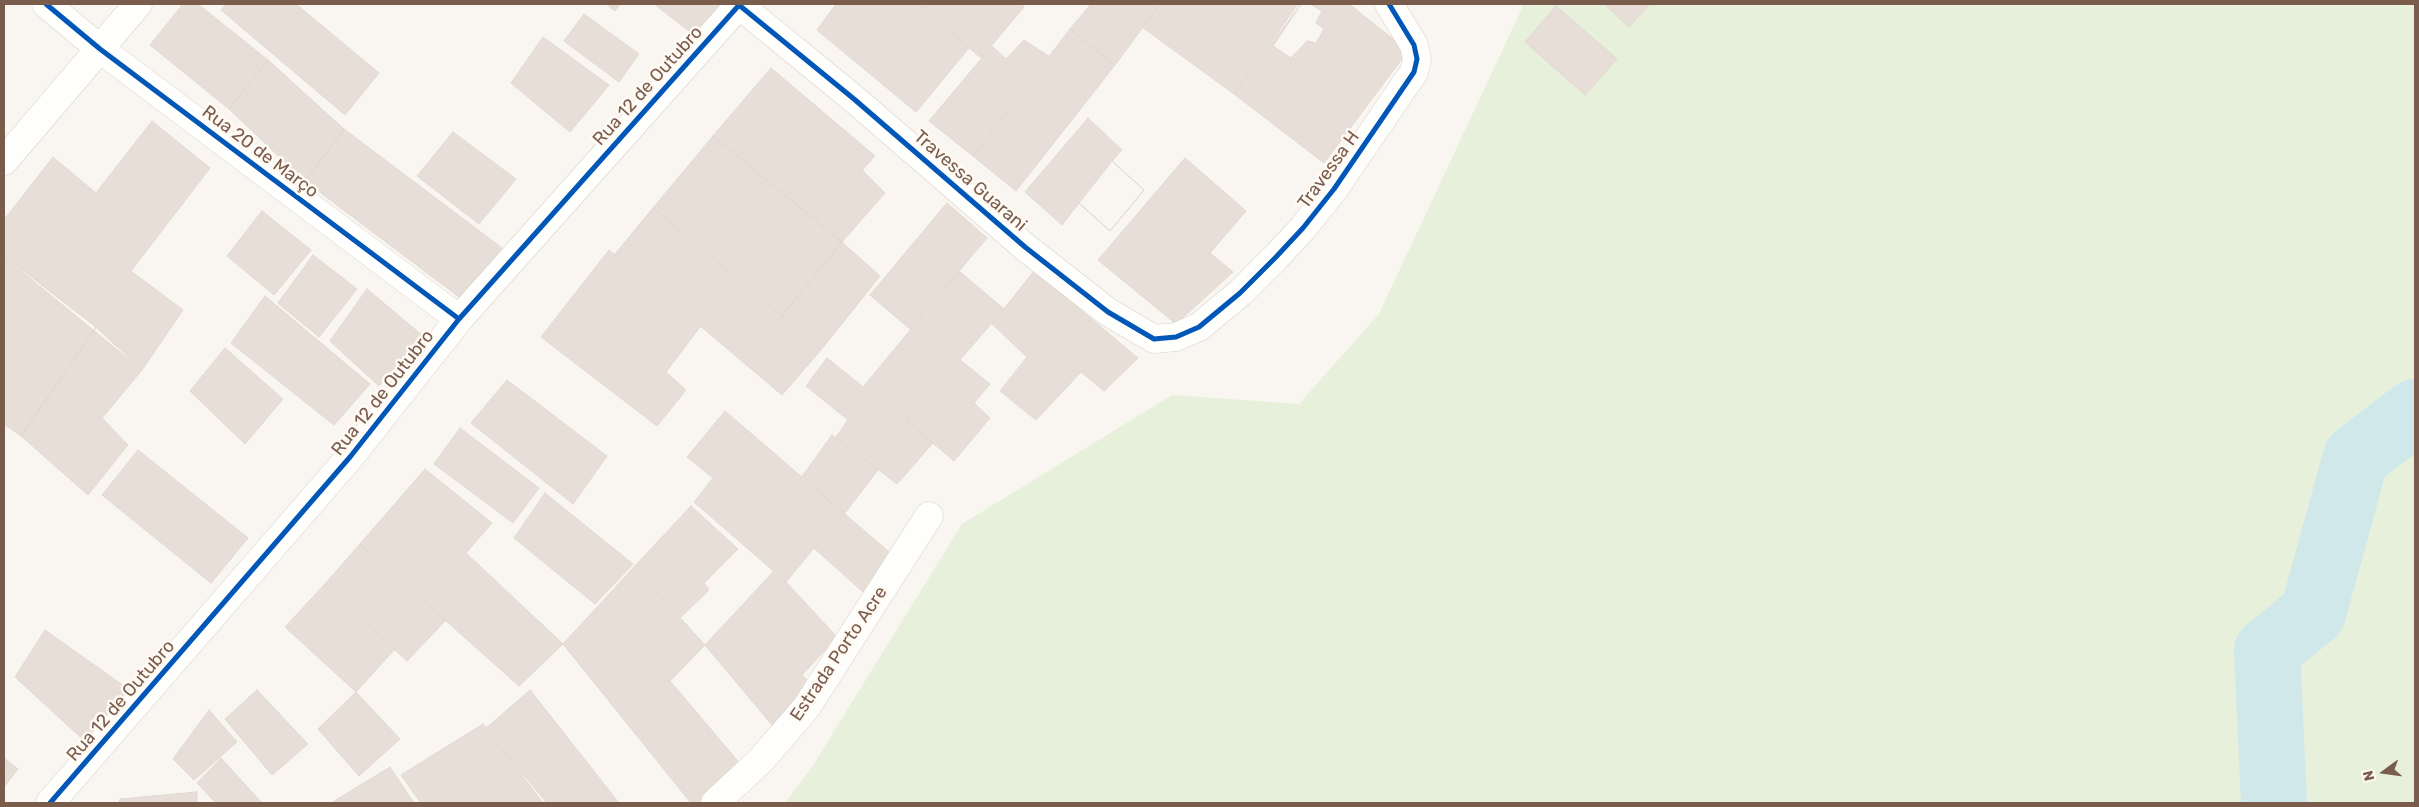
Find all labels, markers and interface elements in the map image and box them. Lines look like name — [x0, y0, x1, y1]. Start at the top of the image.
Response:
street label: Rua 12 de Outubro — [589, 22, 707, 150]
street label: Rua 20 de Março — [198, 101, 322, 203]
street label: Travessa Guarani — [909, 126, 1031, 236]
street label: Travessa H — [1294, 127, 1364, 213]
street label: Rua 12 de Outubro — [327, 326, 439, 460]
street label: Estrada Porto Acre — [786, 583, 892, 725]
street label: Rua 12 de Outubro — [63, 636, 179, 766]
north arrow — [2359, 747, 2409, 797]
text: N — [2359, 769, 2378, 783]

